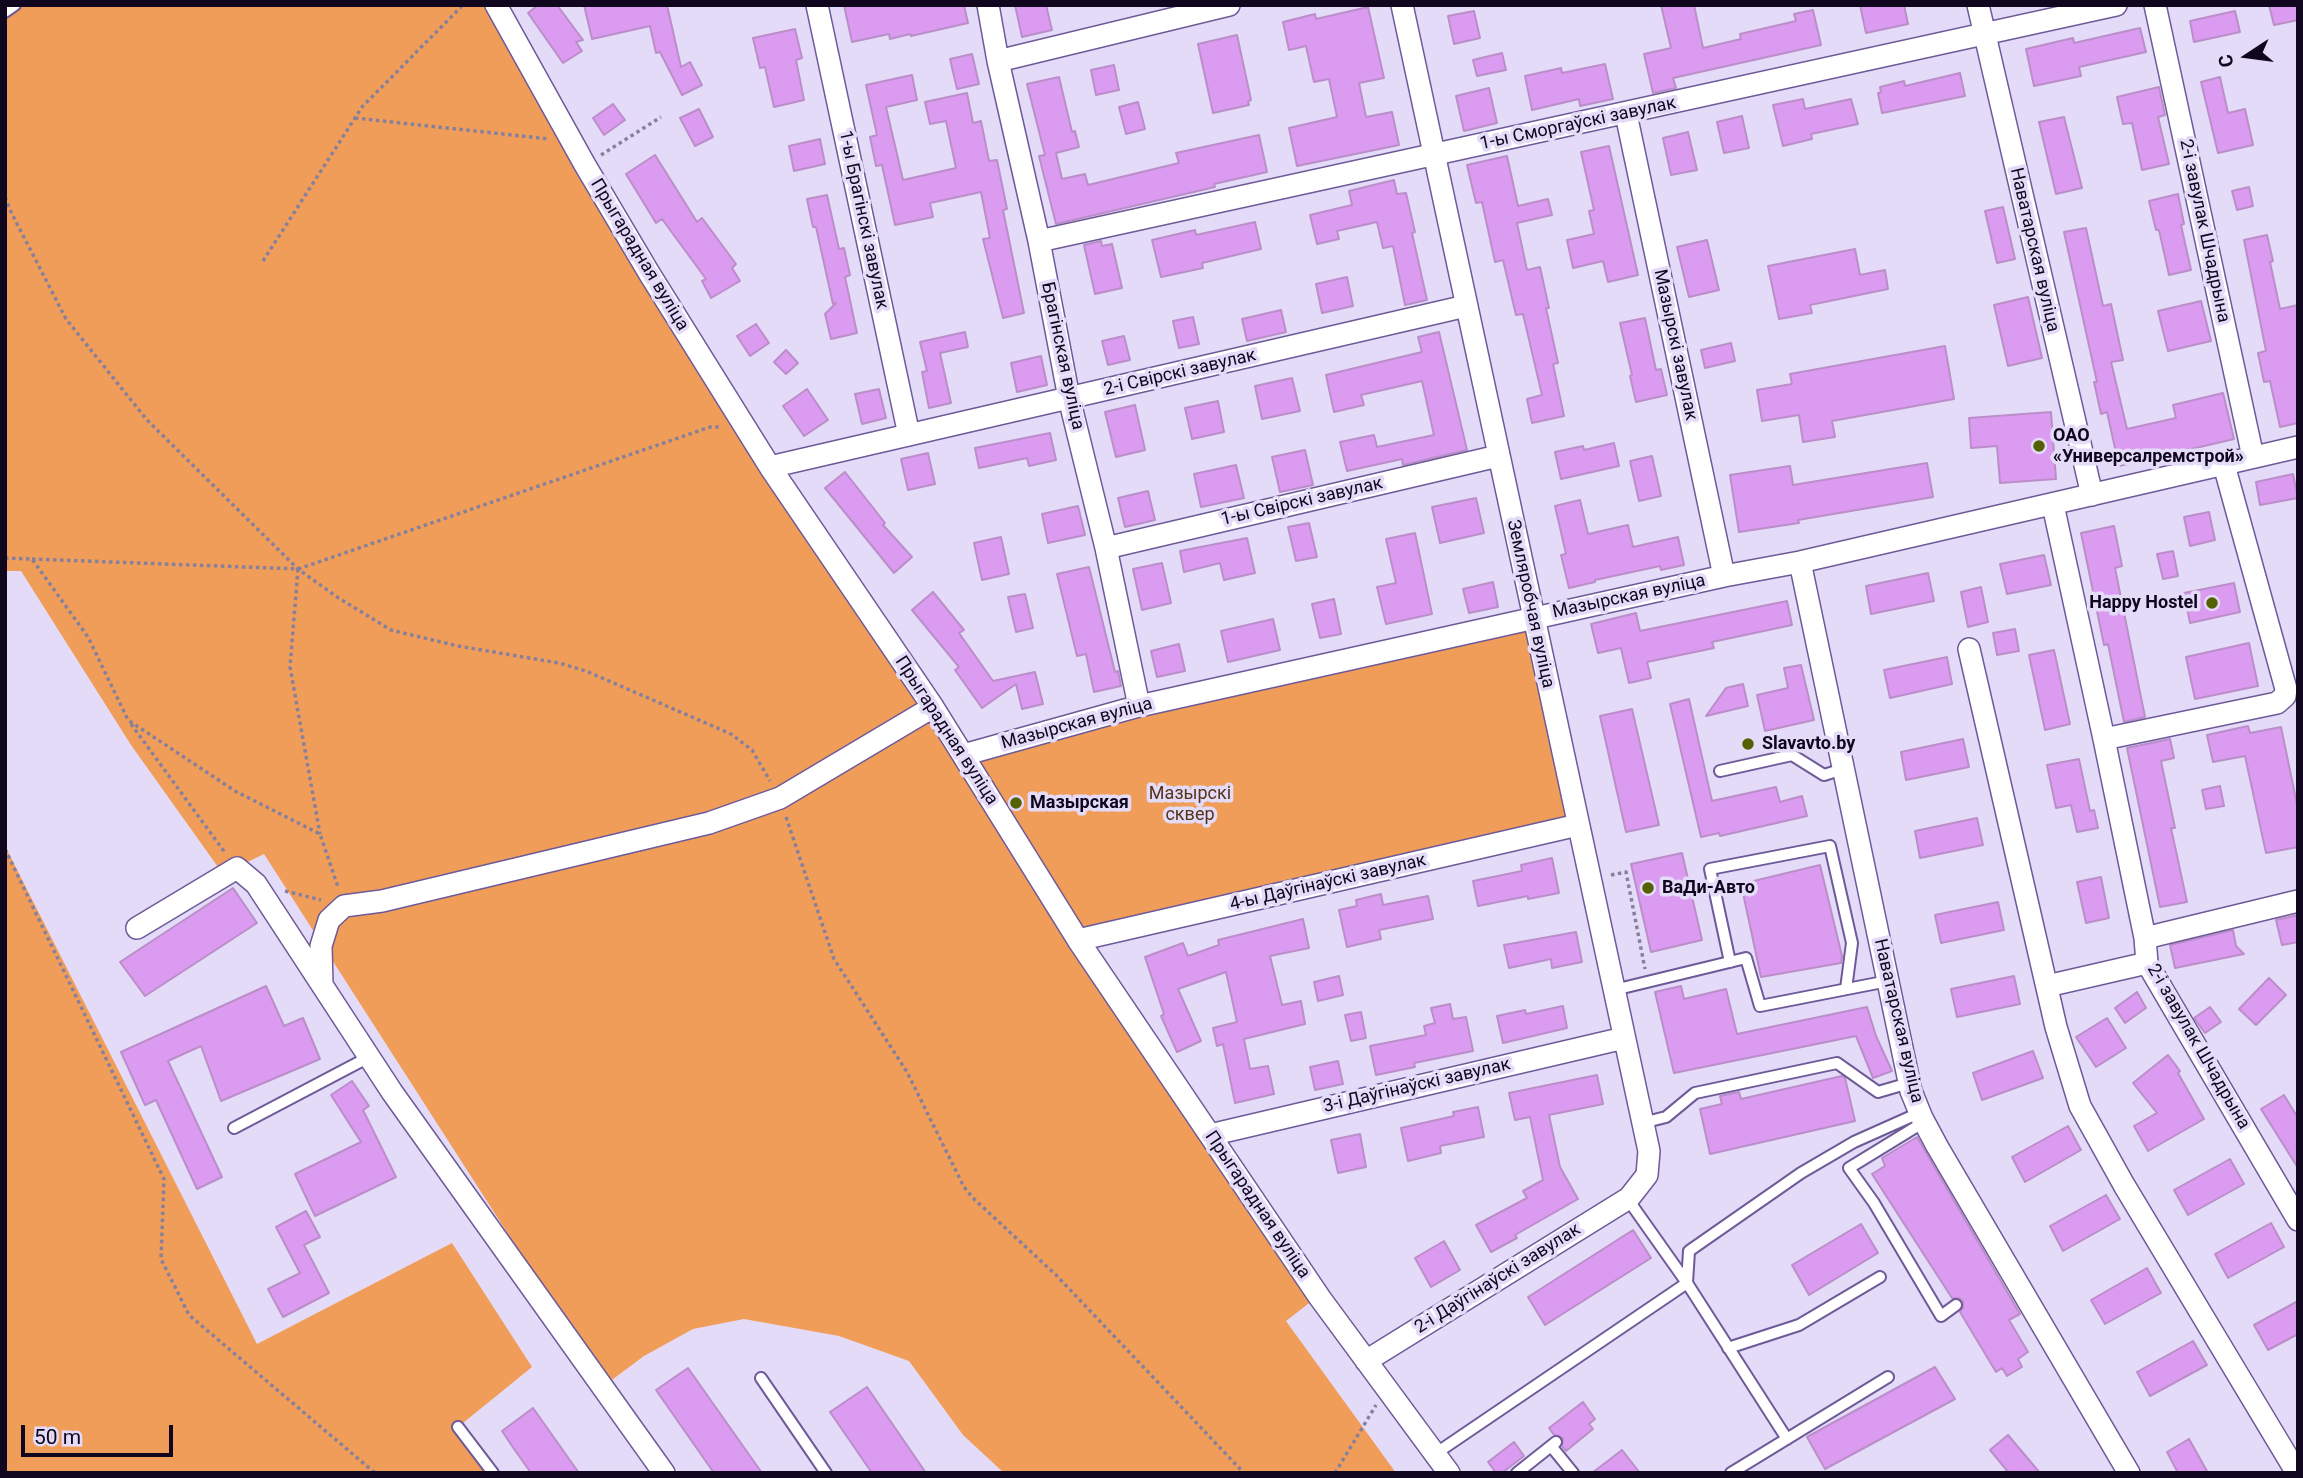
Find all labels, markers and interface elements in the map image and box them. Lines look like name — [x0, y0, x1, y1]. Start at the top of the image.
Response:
north arrow — [2212, 21, 2282, 91]
text: С — [2213, 52, 2239, 69]
street label: 1-ы Сморгаўскі завулак — [1478, 93, 1678, 155]
street label: 1-ы Брагінскі завулак — [833, 129, 893, 311]
street label: 2-і завулак Шчадрына — [2174, 137, 2234, 325]
street label: Наватарская вуліца — [2005, 166, 2063, 334]
street label: Прыгарадная вуліца — [585, 175, 693, 335]
street label: Мазырскі завулак — [1648, 267, 1702, 423]
street label: Брагінская вуліца — [1036, 280, 1088, 432]
street label: 2-і Свірскі завулак — [1102, 345, 1258, 401]
place label: ОАО «Универсалремстрой» — [2053, 425, 2244, 467]
marker: ОАО «Универсалремстрой» — [2031, 438, 2047, 454]
street label: 1-ы Свірскі завулак — [1219, 473, 1385, 531]
street label: Земляробчая вуліца — [1502, 518, 1558, 690]
street label: Мазырская вуліца — [1551, 570, 1707, 624]
place label: Happy Hostel — [2089, 592, 2198, 614]
marker: Happy Hostel — [2204, 595, 2220, 611]
street label: Прыгарадная вуліца — [890, 653, 1002, 809]
street label: Мазырская вуліца — [999, 693, 1155, 755]
place label: Slavavto.by — [1762, 733, 1855, 755]
marker: Slavavto.by — [1740, 736, 1756, 752]
park label: Мазырскі сквер — [1149, 783, 1231, 826]
place label: Мазырская — [1030, 792, 1129, 814]
marker: Мазырская — [1008, 795, 1024, 811]
street label: 4-ы Даўгінаўскі завулак — [1228, 850, 1428, 916]
place label: ВаДи-Авто — [1662, 877, 1755, 899]
marker: ВаДи-Авто — [1640, 880, 1656, 896]
street label: Наватарская вуліца — [1869, 937, 1927, 1105]
street label: 2-і завулак Шчадрына — [2142, 961, 2254, 1133]
street label: 3-і Даўгінаўскі завулак — [1321, 1054, 1513, 1118]
street label: Прыгарадная вуліца — [1200, 1127, 1314, 1283]
street label: 2-і Даўгінаўскі завулак — [1411, 1219, 1585, 1339]
scale bar — [24, 1412, 177, 1456]
text: 50 m — [34, 1425, 81, 1449]

